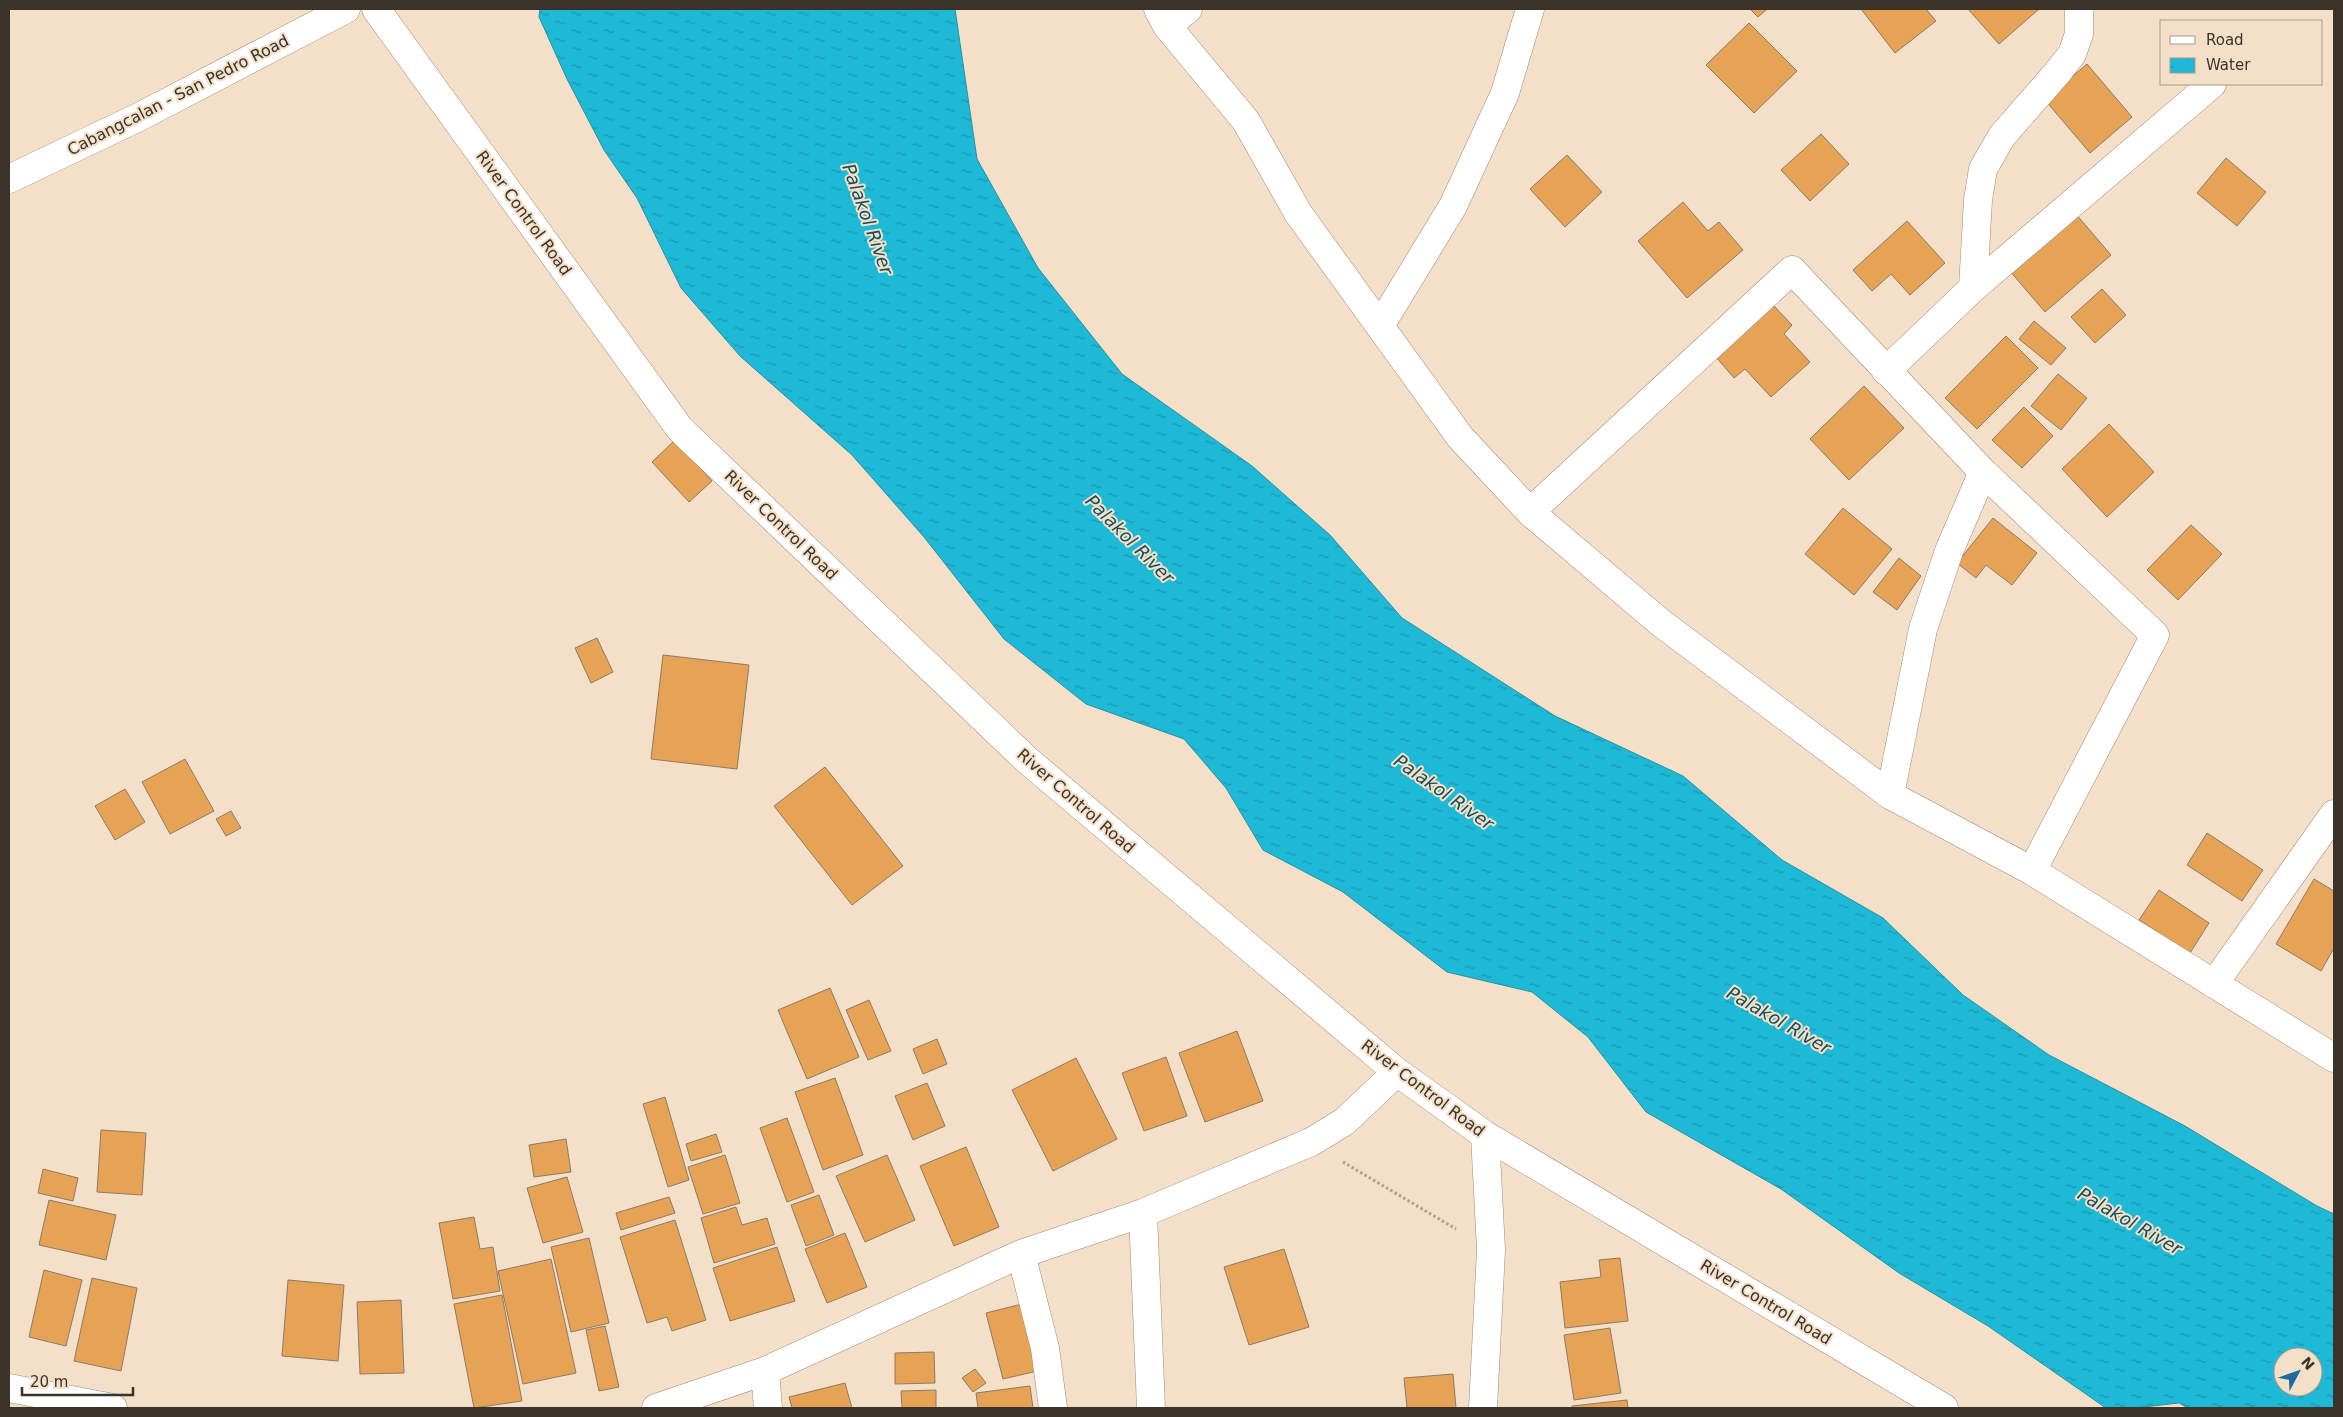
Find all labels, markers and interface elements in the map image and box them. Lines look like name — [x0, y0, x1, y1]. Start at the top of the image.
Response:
legend — [2160, 20, 2323, 85]
street label: Cabangcalan - San Pedro Road — [64, 31, 292, 159]
text: Road — [2206, 31, 2244, 49]
text: Water — [2206, 56, 2251, 74]
street label: River Control Road — [472, 147, 576, 279]
water label: Palakol River — [838, 161, 898, 279]
street label: River Control Road — [721, 466, 841, 584]
water label: Palakol River — [1081, 490, 1180, 589]
street label: River Control Road — [1013, 745, 1139, 857]
water label: Palakol River — [1390, 750, 1499, 835]
water label: Palakol River — [1723, 982, 1836, 1059]
street label: River Control Road — [1358, 1035, 1488, 1141]
water label: Palakol River — [2074, 1183, 2187, 1260]
street label: River Control Road — [1697, 1255, 1835, 1349]
north arrow — [2273, 1347, 2323, 1397]
text: N — [2298, 1354, 2318, 1373]
scale bar — [22, 1364, 134, 1396]
text: 20 m — [30, 1373, 68, 1391]

